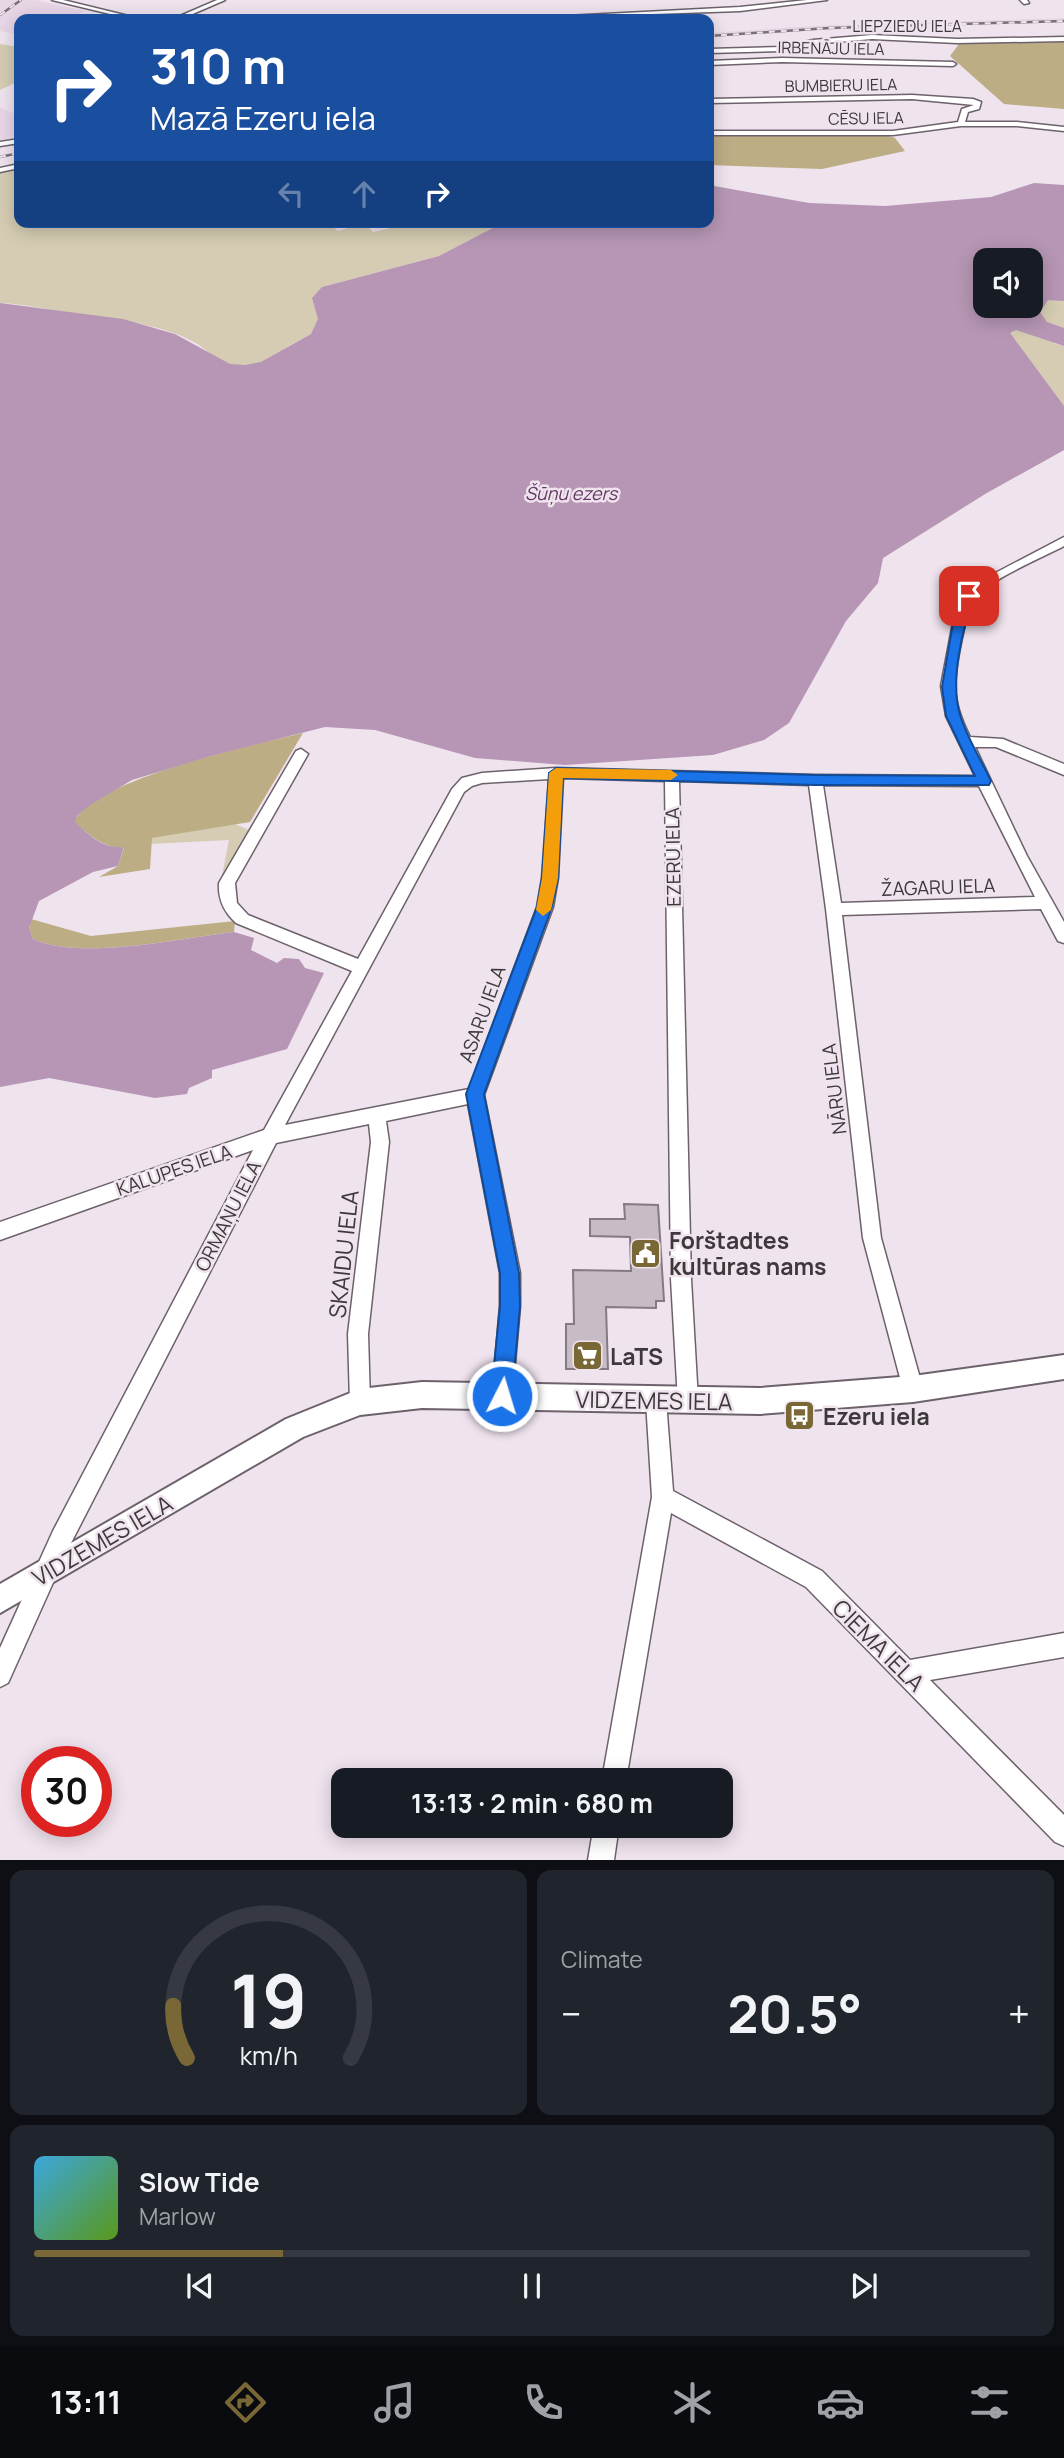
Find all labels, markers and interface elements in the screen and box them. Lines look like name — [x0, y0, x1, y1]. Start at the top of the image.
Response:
street label: LIEPZIEDU IELA — [852, 15, 962, 37]
text: 310 m — [150, 32, 286, 99]
street label: IRBENĀJU IELA — [777, 36, 885, 60]
icon: right — [35, 42, 126, 133]
street label: BUMBIERU IELA — [784, 73, 898, 97]
text: Mazā Ezeru iela — [150, 96, 376, 140]
street label: CĒSU IELA — [828, 106, 904, 130]
icon: left — [272, 175, 310, 213]
icon: ahead — [345, 175, 383, 213]
icon: right — [418, 175, 456, 213]
map controls — [973, 248, 1043, 318]
button: sound — [973, 248, 1043, 318]
water label: Šūņu ezers — [525, 481, 619, 505]
pin — [939, 566, 999, 626]
icon: arrive — [950, 577, 988, 615]
street label: EZERU IELA — [659, 807, 687, 907]
street label: ŽAGARU IELA — [880, 872, 996, 902]
street label: ASARU IELA — [452, 962, 512, 1066]
street label: NĀRU IELA — [816, 1042, 852, 1136]
street label: KALUPES IELA — [113, 1138, 235, 1202]
street label: ORMAŅU IELA — [189, 1156, 267, 1276]
street label: SKAIDU IELA — [320, 1188, 366, 1320]
place label: Forštadtes kultūras nams — [669, 1224, 827, 1282]
public building icon: Forštadtes kultūras nams — [629, 1236, 663, 1270]
supermarket icon: LaTS — [570, 1339, 604, 1373]
place label: LaTS — [610, 1340, 663, 1372]
position arrow — [465, 1359, 539, 1433]
street label: VIDZEMES IELA — [575, 1383, 733, 1417]
bus stop icon: Ezeru iela — [783, 1399, 817, 1433]
place label: Ezeru iela — [823, 1400, 930, 1432]
street label: VIDZEMES IELA — [26, 1487, 178, 1593]
street label: CIEMA IELA — [826, 1592, 932, 1698]
speed limit sign: 30 — [21, 1746, 112, 1837]
text: 13:13 · 2 min · 680 m — [411, 1785, 653, 1821]
text: Climate — [561, 1943, 643, 1975]
text: 19 — [230, 1951, 307, 2051]
text: 20.5° — [727, 1978, 862, 2049]
text: − — [561, 1987, 582, 2039]
text: + — [1008, 1987, 1030, 2039]
text: km/h — [239, 2038, 298, 2073]
text: Slow Tide — [139, 2164, 260, 2200]
text: Marlow — [139, 2200, 216, 2232]
icon: previous — [181, 2267, 219, 2305]
icon: pause — [513, 2267, 551, 2305]
icon: next — [845, 2267, 883, 2305]
icon: directions — [221, 2378, 270, 2427]
icon: music — [370, 2378, 419, 2427]
icon: phone — [519, 2378, 568, 2427]
icon: climate — [668, 2378, 717, 2427]
icon: car — [816, 2378, 865, 2427]
icon: filters — [965, 2378, 1014, 2427]
text: 13:11 — [50, 2380, 122, 2424]

